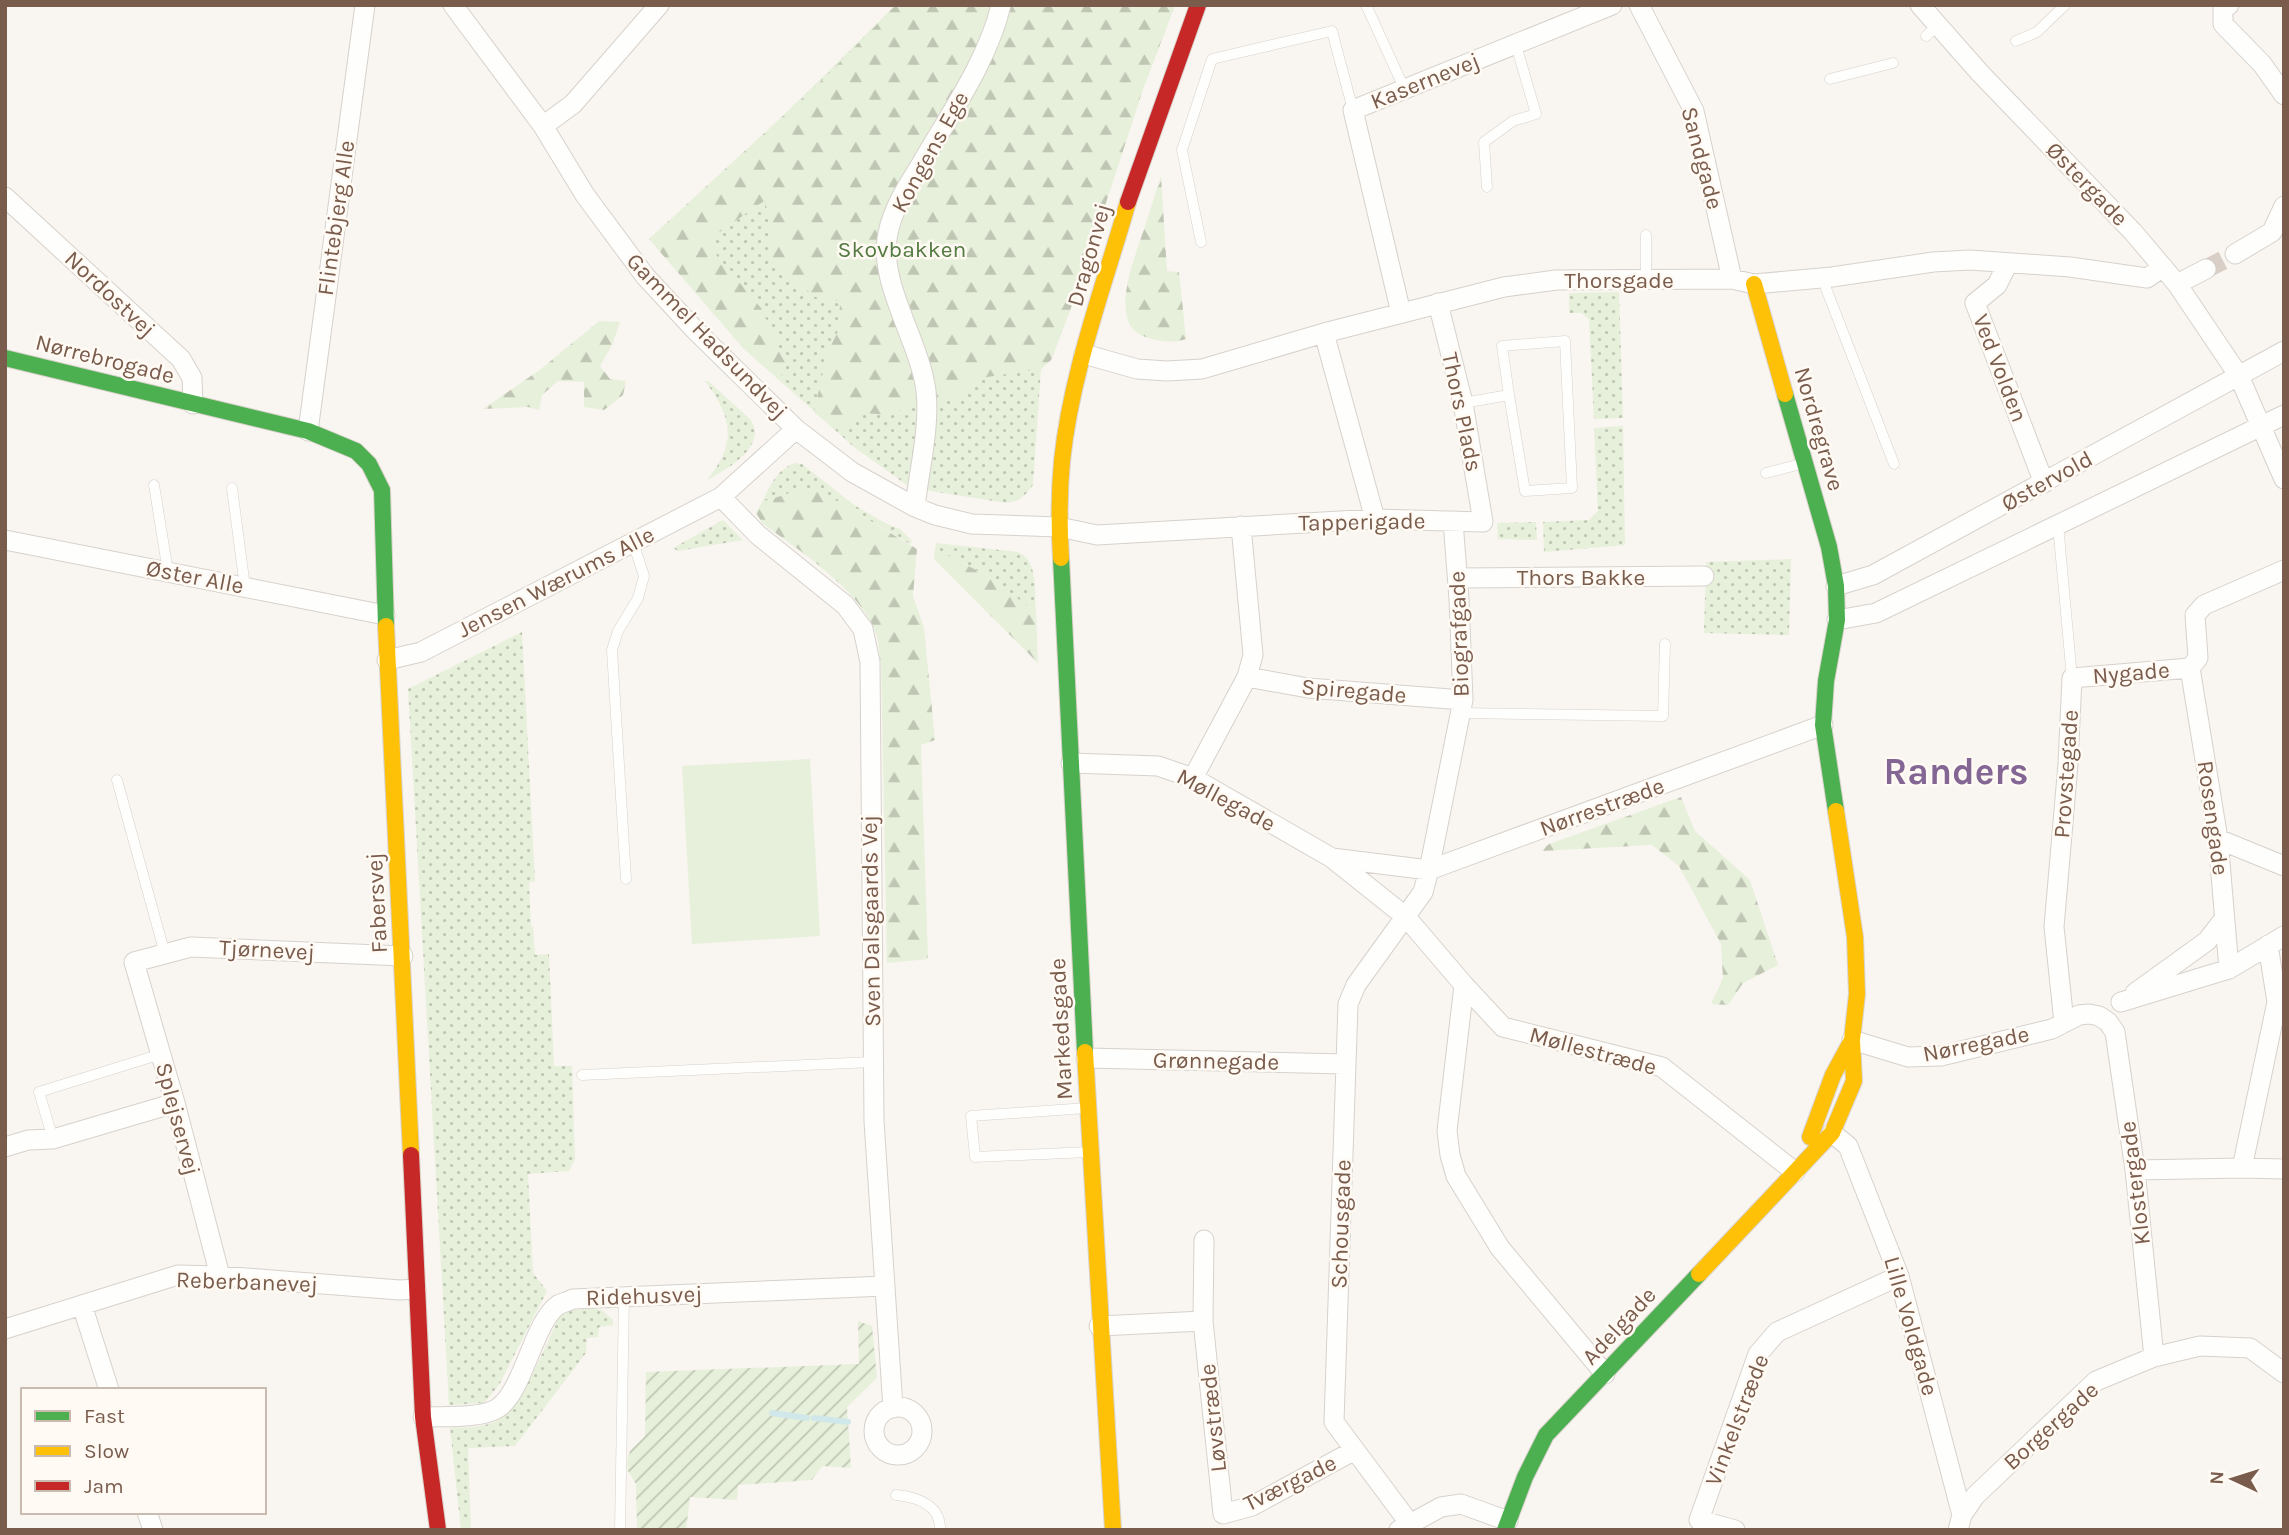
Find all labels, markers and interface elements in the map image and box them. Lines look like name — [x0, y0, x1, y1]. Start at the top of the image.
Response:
street label: Kasernevej — [1367, 47, 1483, 115]
street label: Kongens Ege — [886, 87, 974, 217]
street label: Sandgade — [1675, 104, 1729, 212]
street label: Østergade — [2040, 136, 2134, 232]
street label: Flintebjerg Alle — [312, 139, 360, 297]
street label: Dragonvej — [1061, 200, 1117, 310]
park label: Skovbakken — [838, 236, 966, 263]
street label: Nordostvej — [59, 245, 161, 343]
street label: Gammel Hadsundvej — [621, 248, 793, 424]
street label: Thorsgade — [1564, 267, 1674, 294]
street label: Ved Volden — [1967, 310, 2033, 426]
street label: Nørrebrogade — [33, 329, 177, 389]
street label: Thors Plads — [1436, 350, 1488, 474]
street label: Nordregrave — [1788, 364, 1850, 494]
street label: Østervold — [1997, 445, 2097, 517]
street label: Tapperigade — [1298, 507, 1426, 537]
street label: Jensen Wærums Alle — [453, 521, 659, 643]
street label: Øster Alle — [144, 554, 246, 600]
street label: Thors Bakke — [1517, 564, 1645, 591]
street label: Biografgade — [1443, 571, 1475, 697]
street label: Nygade — [2091, 656, 2171, 690]
street label: Spiregade — [1300, 673, 1408, 709]
street label: Provstegade — [2048, 709, 2084, 839]
district label: Randers — [1884, 750, 2028, 793]
street label: Rosengade — [2192, 759, 2234, 877]
street label: Møllegade — [1172, 763, 1280, 837]
street label: Nørrestræde — [1536, 772, 1668, 842]
street label: Sven Dalsgaards Vej — [856, 815, 886, 1027]
street label: Fabersvej — [361, 852, 393, 954]
street label: Tjørnevej — [218, 934, 316, 966]
street label: Markedsgade — [1044, 957, 1078, 1101]
street label: Nørregade — [1921, 1020, 2031, 1068]
street label: Møllestræde — [1526, 1021, 1660, 1081]
street label: Grønnegade — [1153, 1046, 1279, 1076]
street label: Splejservej — [150, 1060, 206, 1178]
street label: Klostergade — [2114, 1120, 2156, 1246]
street label: Schousgade — [1325, 1159, 1357, 1289]
street label: Lille Voldgade — [1878, 1253, 1944, 1399]
street label: Reberbanevej — [175, 1266, 319, 1298]
street label: Ridehusvej — [585, 1280, 703, 1312]
street label: Adelgade — [1576, 1282, 1662, 1370]
street label: Vinkelstræde — [1700, 1350, 1774, 1490]
street label: Løvstræde — [1194, 1362, 1232, 1474]
street label: Borgergade — [1998, 1376, 2104, 1476]
legend — [21, 1388, 266, 1514]
text: Fast — [84, 1404, 125, 1428]
text: Slow — [84, 1439, 129, 1463]
north arrow — [2198, 1444, 2268, 1514]
street label: Tværgade — [1239, 1449, 1341, 1517]
text: N — [2206, 1470, 2228, 1485]
text: Jam — [84, 1474, 124, 1498]

